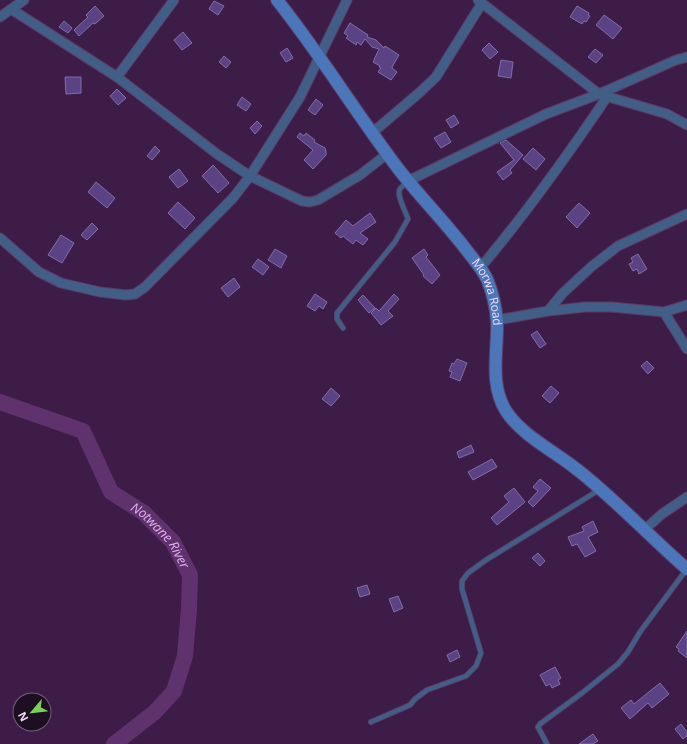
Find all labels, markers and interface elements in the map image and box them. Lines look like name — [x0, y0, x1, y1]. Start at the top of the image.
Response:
street label: Morwa Road — [468, 255, 506, 326]
water label: Notwane River — [128, 498, 194, 572]
north arrow — [12, 692, 52, 732]
text: N — [14, 709, 31, 724]

